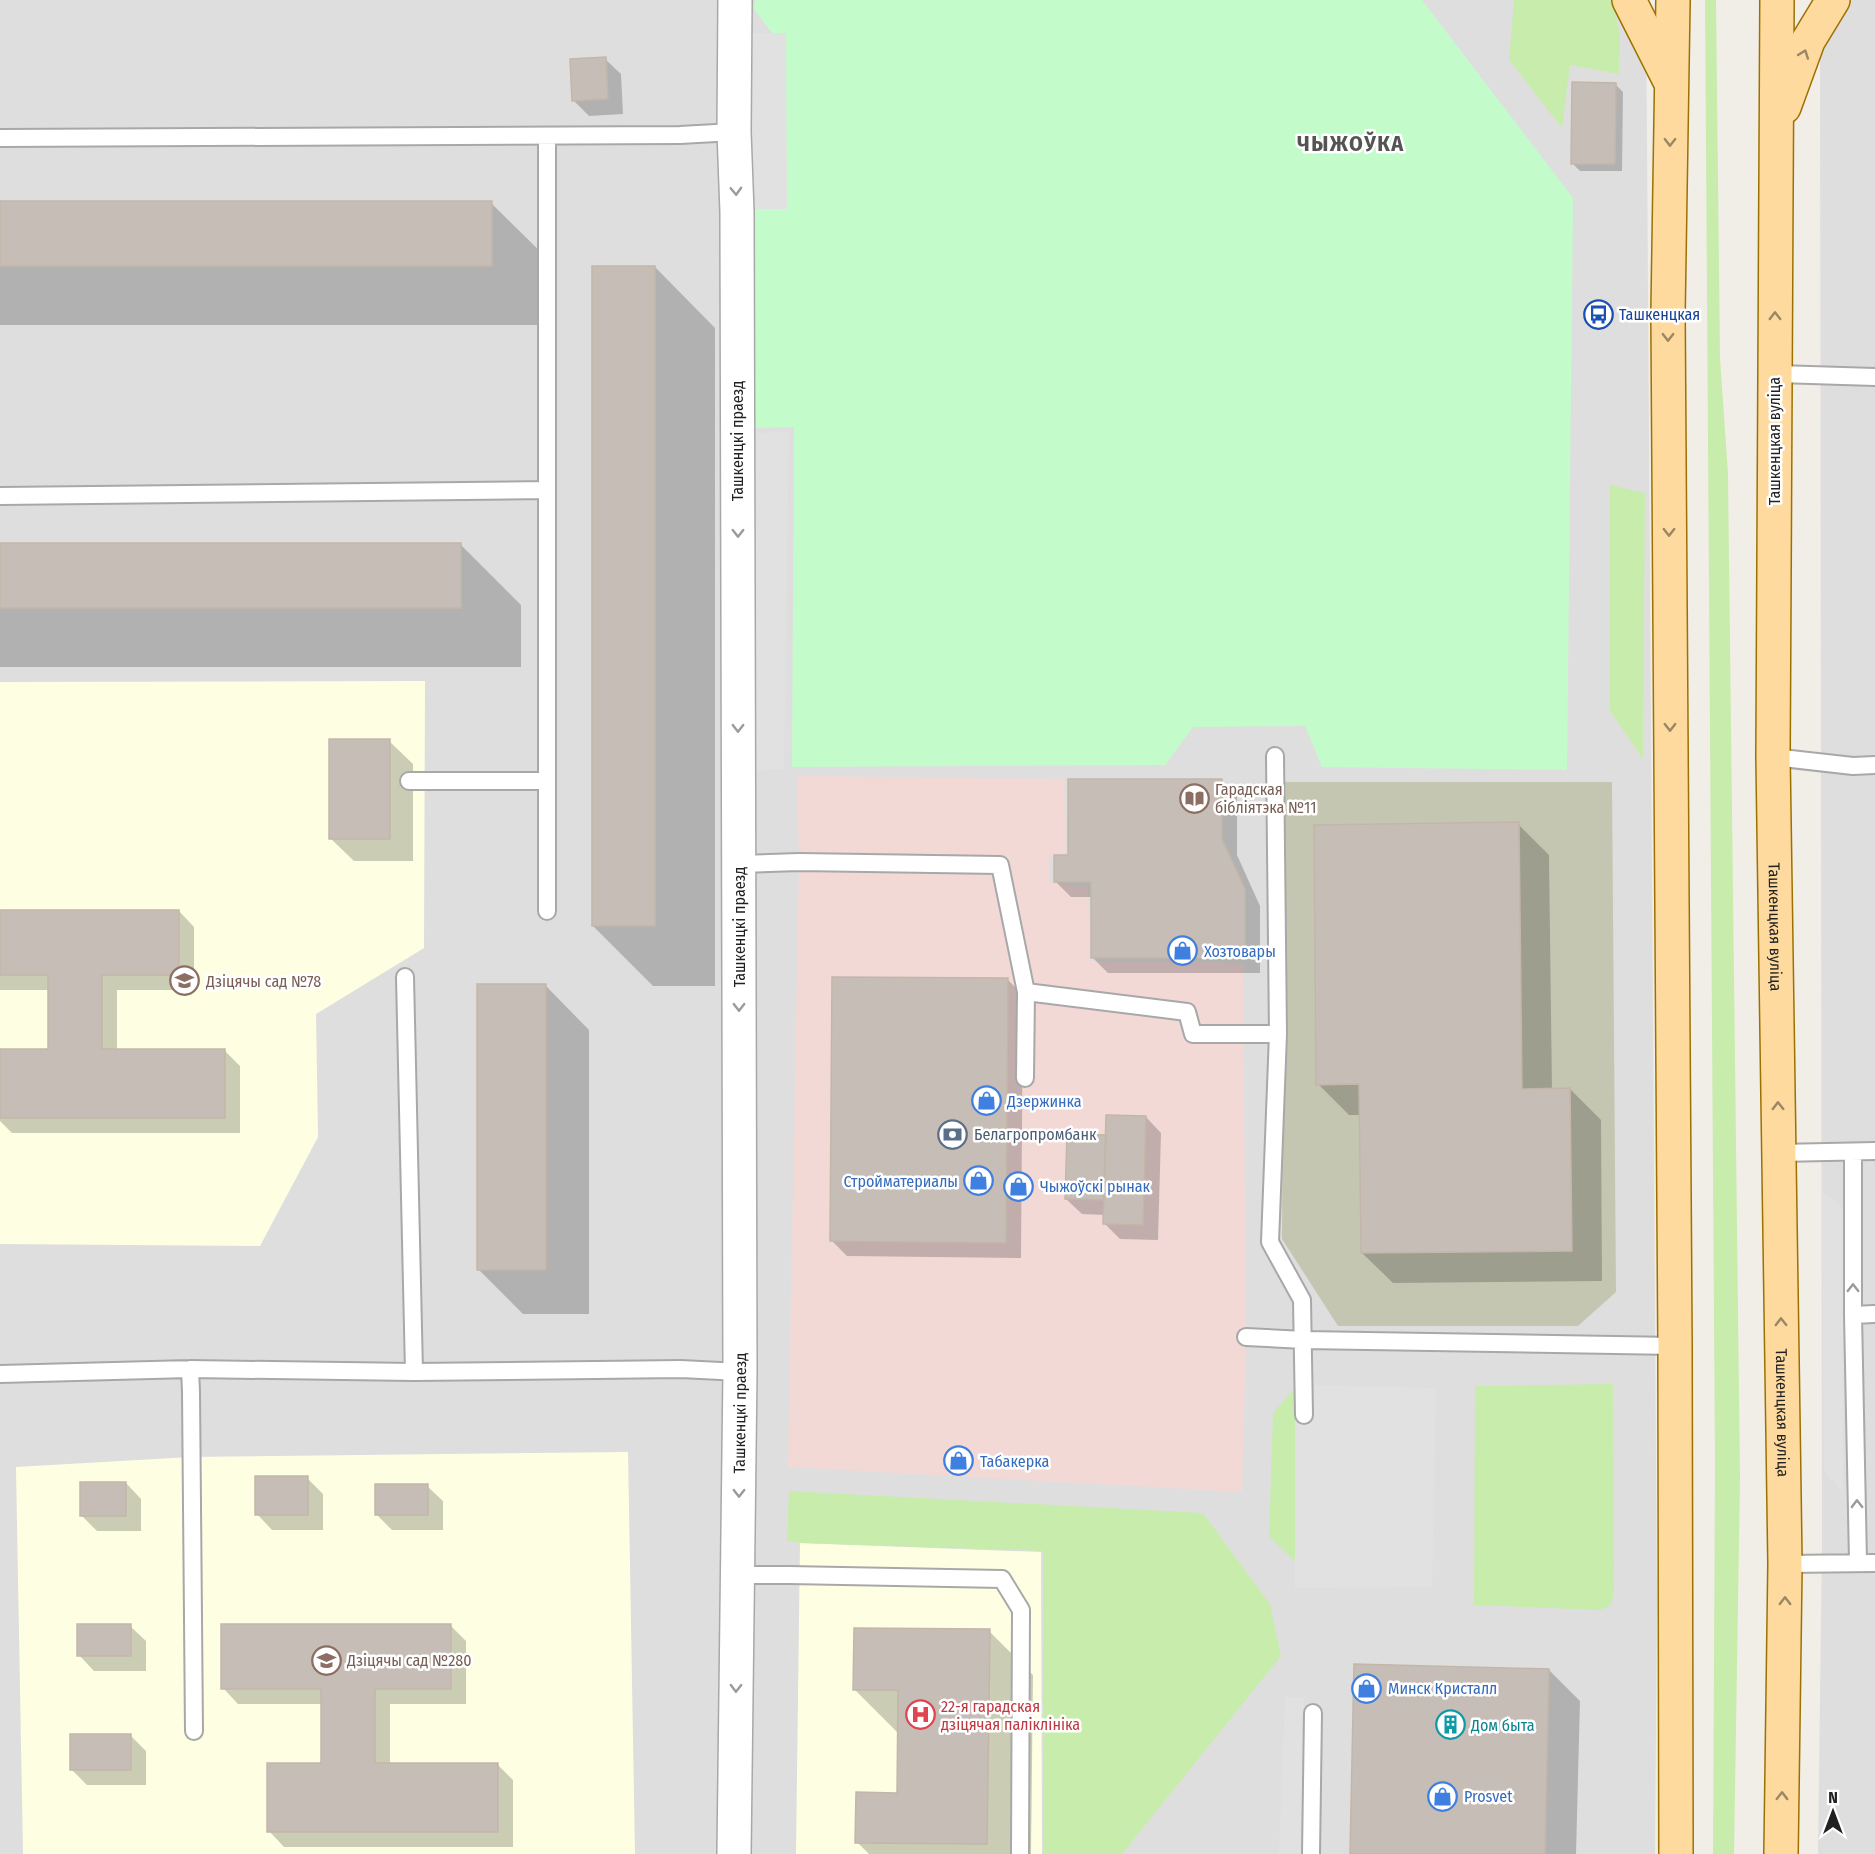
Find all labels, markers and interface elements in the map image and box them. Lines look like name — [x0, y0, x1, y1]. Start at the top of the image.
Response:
one-way arrow — [1796, 49, 1809, 60]
district label: ЧЫЖОЎКА — [1297, 130, 1405, 157]
one-way arrow — [1664, 137, 1676, 146]
one-way arrow — [730, 186, 743, 195]
bus stop icon: Ташкенцкая — [1582, 298, 1614, 330]
place label: Ташкенцкая — [1619, 305, 1700, 324]
one-way arrow — [1769, 311, 1781, 320]
one-way arrow — [1662, 332, 1674, 341]
street label: Ташкенцкая вуліца — [1765, 377, 1784, 505]
street label: Ташкенцкі праезд — [728, 381, 747, 501]
one-way arrow — [1663, 527, 1675, 536]
one-way arrow — [732, 528, 744, 537]
one-way arrow — [1664, 722, 1677, 731]
one-way arrow — [732, 723, 744, 732]
place label: Гарадская бібліятэка №11 — [1215, 780, 1316, 817]
library icon: Гарадская бібліятэка №11 — [1178, 782, 1210, 814]
street label: Ташкенцкая вуліца — [1765, 863, 1785, 991]
street label: Ташкенцкі праезд — [730, 867, 749, 987]
shop icon: Хозтовары — [1167, 935, 1199, 967]
place label: Хозтовары — [1204, 942, 1276, 961]
school or university icon: Дзіцячы сад №78 — [169, 965, 201, 997]
place label: Дзіцячы сад №78 — [205, 972, 321, 991]
one-way arrow — [733, 1002, 745, 1011]
shop icon: Дзержинка — [970, 1085, 1002, 1117]
place label: Дзержинка — [1006, 1092, 1082, 1111]
one-way arrow — [1772, 1101, 1784, 1110]
bank icon: Белагропромбанк — [937, 1118, 969, 1150]
place label: Белагропромбанк — [974, 1125, 1097, 1144]
shop icon: Стройматериалы — [963, 1165, 995, 1197]
shop icon: Чыжоўскі рынак — [1003, 1170, 1035, 1202]
place label: Стройматериалы — [844, 1172, 958, 1191]
place label: Чыжоўскі рынак — [1040, 1177, 1151, 1196]
one-way arrow — [1847, 1283, 1859, 1292]
one-way arrow — [1775, 1317, 1788, 1326]
street label: Ташкенцкая вуліца — [1772, 1349, 1793, 1477]
street label: Ташкенцкі праезд — [730, 1353, 750, 1474]
shop icon: Табакерка — [943, 1445, 975, 1477]
place label: Табакерка — [980, 1452, 1049, 1471]
one-way arrow — [733, 1489, 745, 1498]
one-way arrow — [1850, 1499, 1863, 1508]
one-way arrow — [1779, 1596, 1791, 1605]
school or university icon: Дзіцячы сад №280 — [310, 1644, 342, 1676]
place label: Дзіцячы сад №280 — [346, 1651, 472, 1670]
shop icon: Минск Кристалл — [1351, 1672, 1383, 1704]
place label: Минск Кристалл — [1388, 1679, 1497, 1698]
one-way arrow — [730, 1684, 742, 1693]
place label: 22-я гарадская дзіцячая паліклініка — [941, 1697, 1080, 1734]
hospital icon: 22-я гарадская дзіцячая паліклініка — [904, 1699, 936, 1731]
building icon: Дом быта — [1434, 1709, 1466, 1741]
place label: Дом быта — [1470, 1716, 1535, 1735]
shop icon: Prosvet — [1427, 1780, 1459, 1812]
north arrow — [1803, 1782, 1863, 1842]
place label: Prosvet — [1464, 1787, 1513, 1806]
text: N — [1828, 1788, 1838, 1807]
one-way arrow — [1776, 1791, 1789, 1800]

